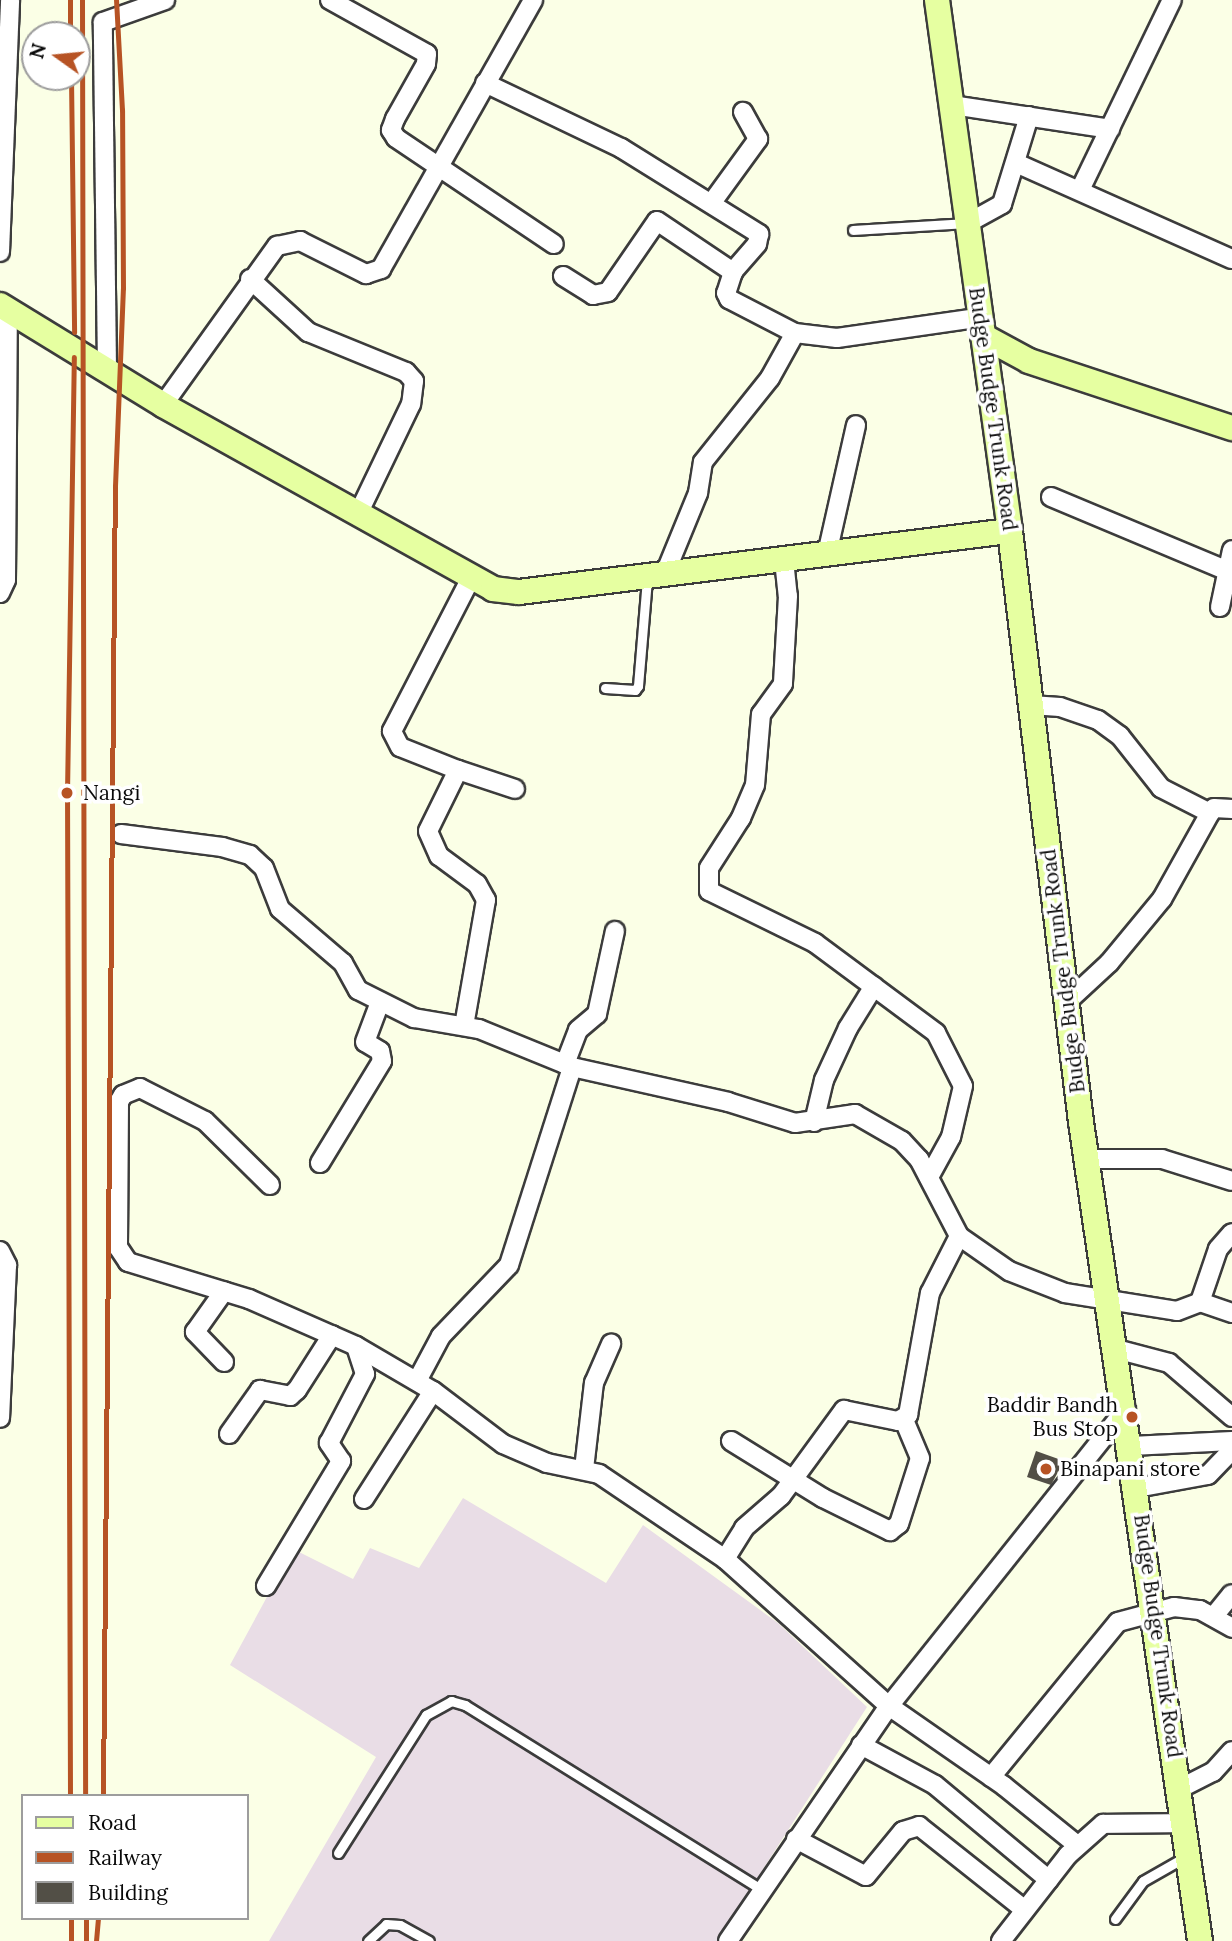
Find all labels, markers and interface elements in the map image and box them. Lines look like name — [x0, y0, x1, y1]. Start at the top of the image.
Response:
north arrow — [21, 21, 91, 91]
text: N — [24, 41, 51, 61]
street label: Budge Budge Trunk Road — [963, 286, 1023, 532]
place label: Nangi — [83, 780, 140, 806]
marker: Nangi — [57, 783, 77, 803]
street label: Budge Budge Trunk Road — [1036, 847, 1090, 1095]
place label: Baddir Bandh Bus Stop — [987, 1392, 1118, 1442]
marker: Baddir Bandh Bus Stop — [1124, 1409, 1140, 1425]
place label: Binapani store — [1060, 1456, 1200, 1482]
marker: Binapani store — [1038, 1461, 1054, 1477]
street label: Budge Budge Trunk Road — [1128, 1513, 1188, 1759]
legend — [21, 1794, 248, 1920]
text: Road — [88, 1809, 137, 1836]
text: Railway — [88, 1844, 162, 1871]
text: Building — [88, 1879, 168, 1906]

